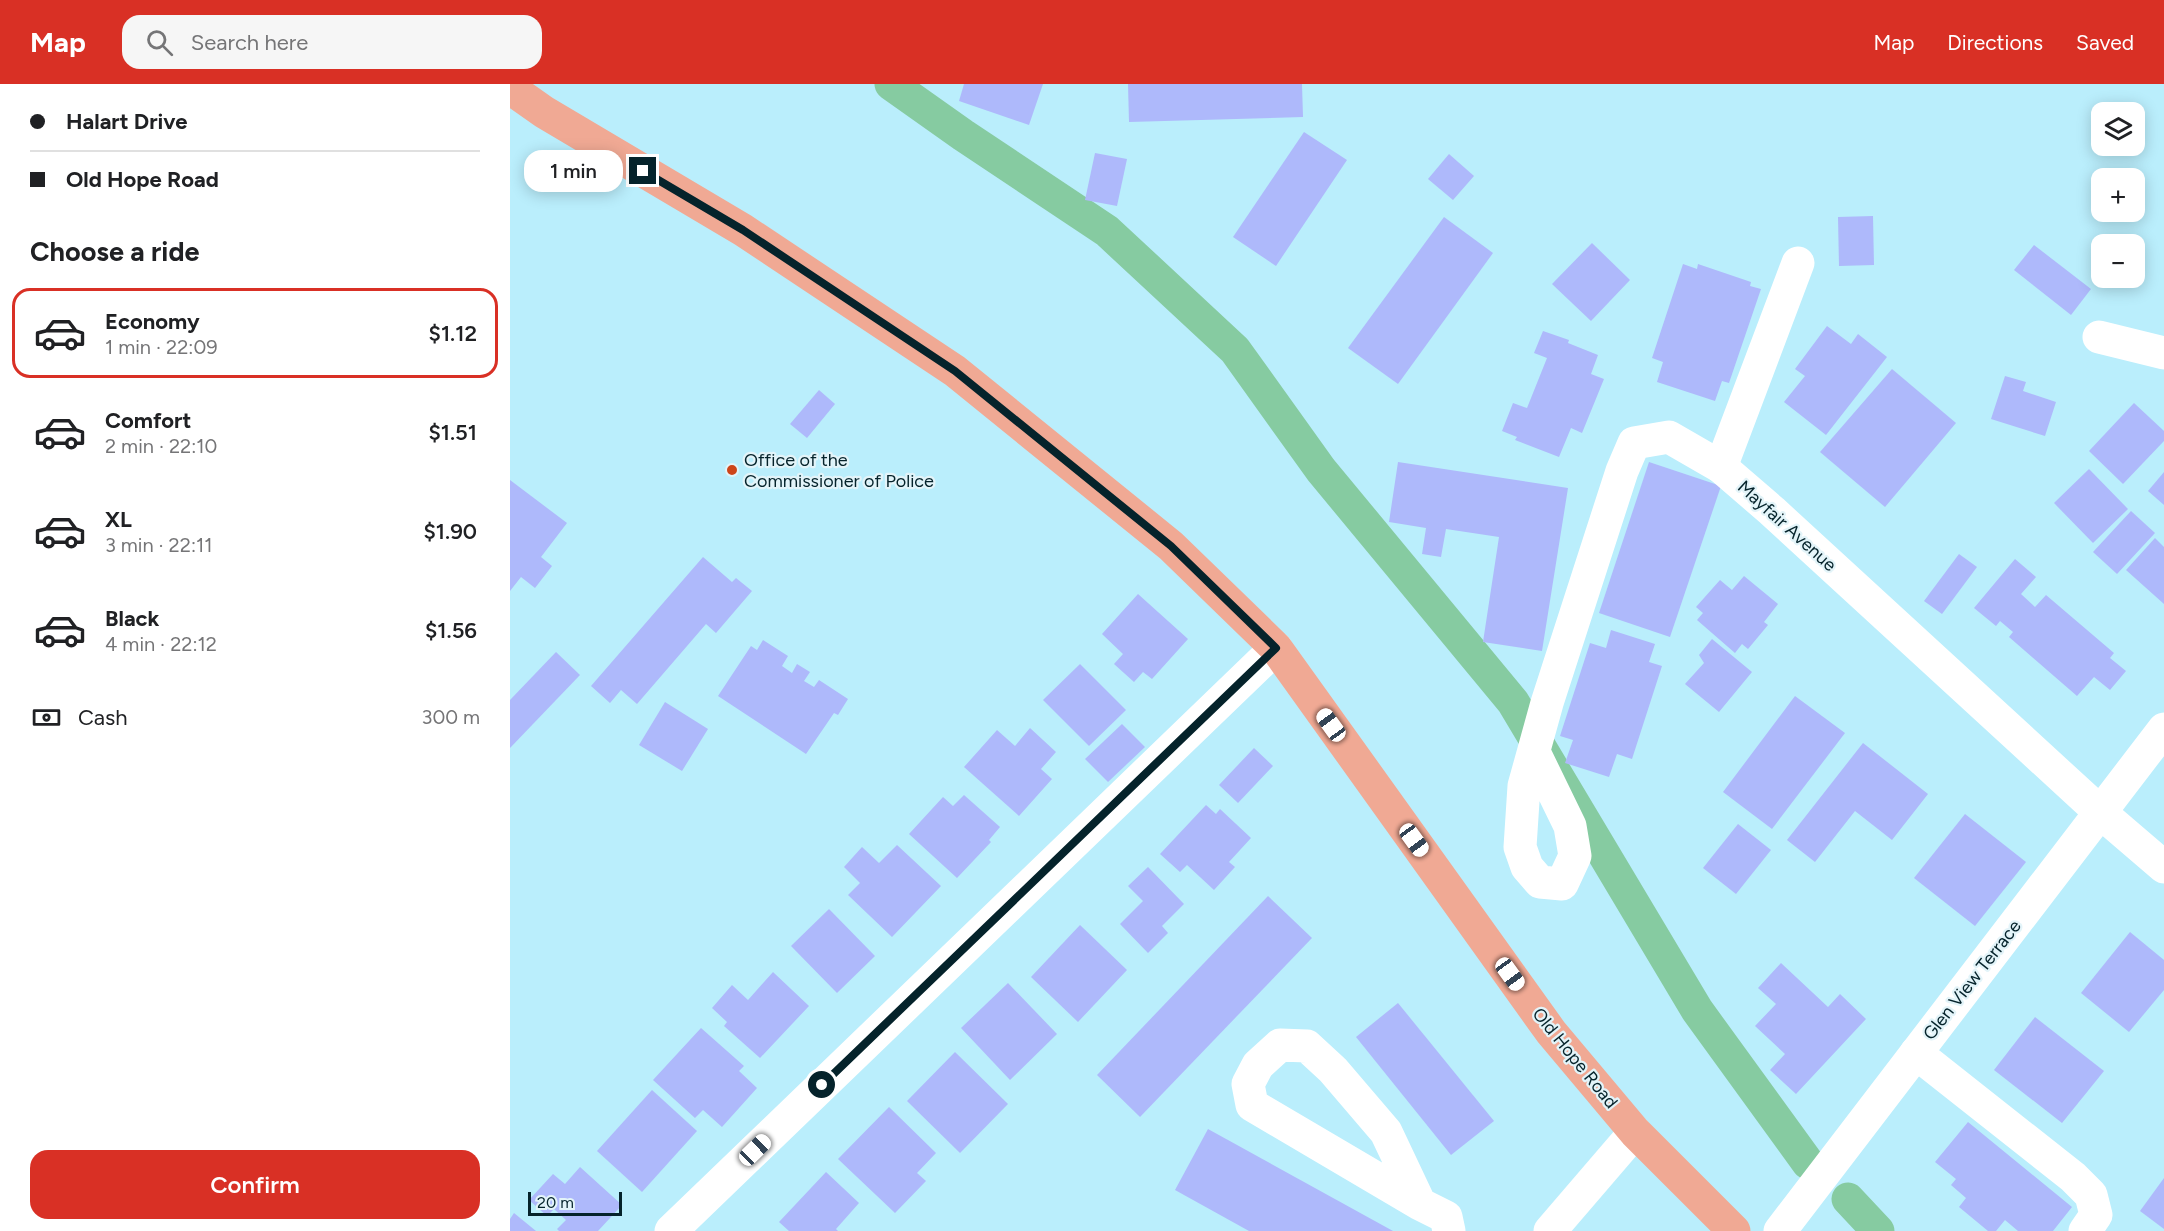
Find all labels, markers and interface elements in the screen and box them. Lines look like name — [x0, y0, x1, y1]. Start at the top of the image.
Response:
search box — [122, 15, 542, 69]
text: Map — [30, 25, 86, 59]
icon: search — [143, 26, 176, 59]
text: Search here — [191, 29, 308, 56]
text: Map — [1873, 30, 1914, 55]
text: Directions — [1947, 30, 2043, 55]
text: Saved — [2076, 30, 2134, 55]
map controls — [2091, 102, 2145, 288]
button: layers — [2091, 102, 2145, 156]
text: Halart Drive — [66, 108, 187, 135]
callout: 1 min — [523, 150, 622, 192]
route end — [629, 157, 656, 184]
text: 1 min — [550, 159, 597, 183]
text: Old Hope Road — [66, 166, 219, 193]
button: + — [2091, 168, 2145, 222]
button: − — [2091, 234, 2145, 288]
text: Choose a ride — [30, 235, 199, 268]
icon: car — [33, 306, 87, 360]
text: Economy — [105, 308, 200, 335]
text: $1.12 — [429, 320, 477, 347]
text: 1 min · 22:09 — [105, 335, 218, 359]
icon: car — [33, 405, 87, 459]
text: Comfort — [105, 407, 191, 434]
text: $1.51 — [428, 419, 477, 446]
text: 2 min · 22:10 — [105, 434, 217, 458]
place label: Office of the Commissioner of Police — [744, 449, 934, 492]
marker: Office of the Commissioner of Police — [725, 463, 739, 477]
street label: Mayfair Avenue — [1733, 476, 1841, 576]
icon: car — [33, 504, 87, 558]
text: XL — [105, 506, 132, 533]
text: $1.90 — [424, 518, 477, 545]
text: 3 min · 22:11 — [105, 533, 213, 557]
icon: car — [33, 603, 87, 657]
text: Black — [105, 605, 159, 632]
text: $1.56 — [425, 617, 477, 644]
text: 4 min · 22:12 — [105, 632, 217, 656]
icon: cash — [30, 701, 63, 734]
text: Cash — [78, 704, 128, 731]
text: 300 m — [422, 705, 480, 729]
car — [1313, 705, 1349, 745]
car — [1396, 820, 1432, 860]
street label: Glen View Terrace — [1918, 915, 2026, 1044]
car — [1492, 954, 1528, 994]
street label: Old Hope Road — [1528, 1003, 1622, 1113]
route start — [808, 1071, 835, 1098]
car — [736, 1131, 774, 1169]
button: Confirm — [30, 1150, 480, 1219]
scale bar — [528, 1189, 622, 1216]
text: 20 m — [537, 1193, 574, 1212]

